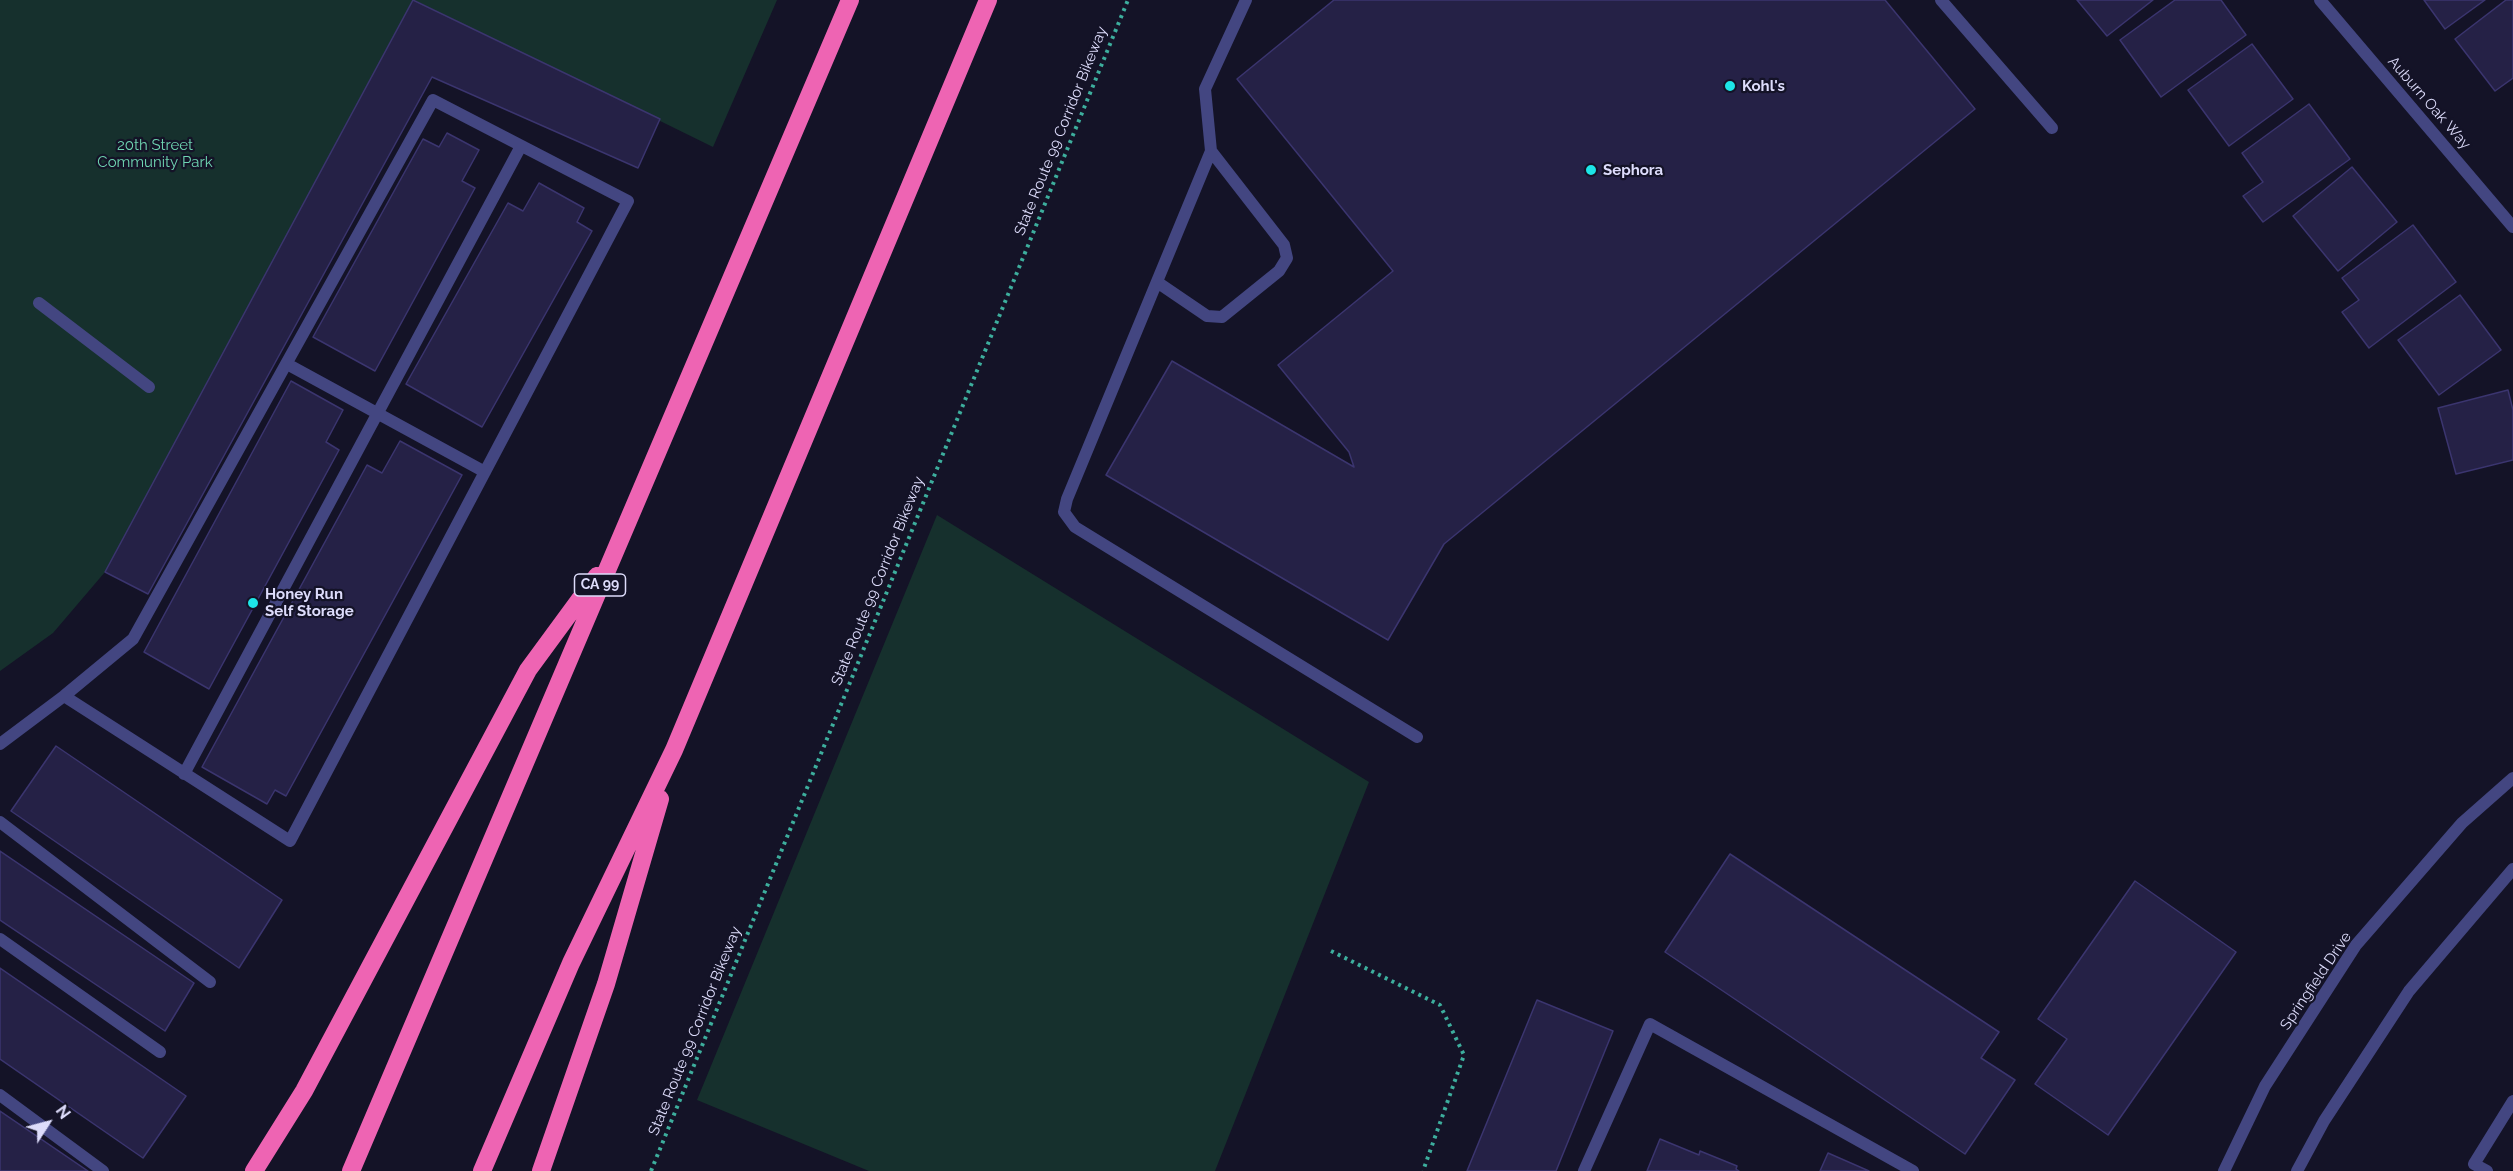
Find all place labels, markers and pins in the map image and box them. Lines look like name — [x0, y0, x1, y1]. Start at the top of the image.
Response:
place label: Kohl's — [1742, 77, 1785, 95]
marker: Kohl's — [1723, 79, 1737, 93]
place label: Sephora — [1603, 161, 1663, 179]
marker: Sephora — [1584, 163, 1598, 177]
place label: Honey Run Self Storage — [265, 585, 354, 620]
marker: Honey Run Self Storage — [246, 596, 260, 610]

